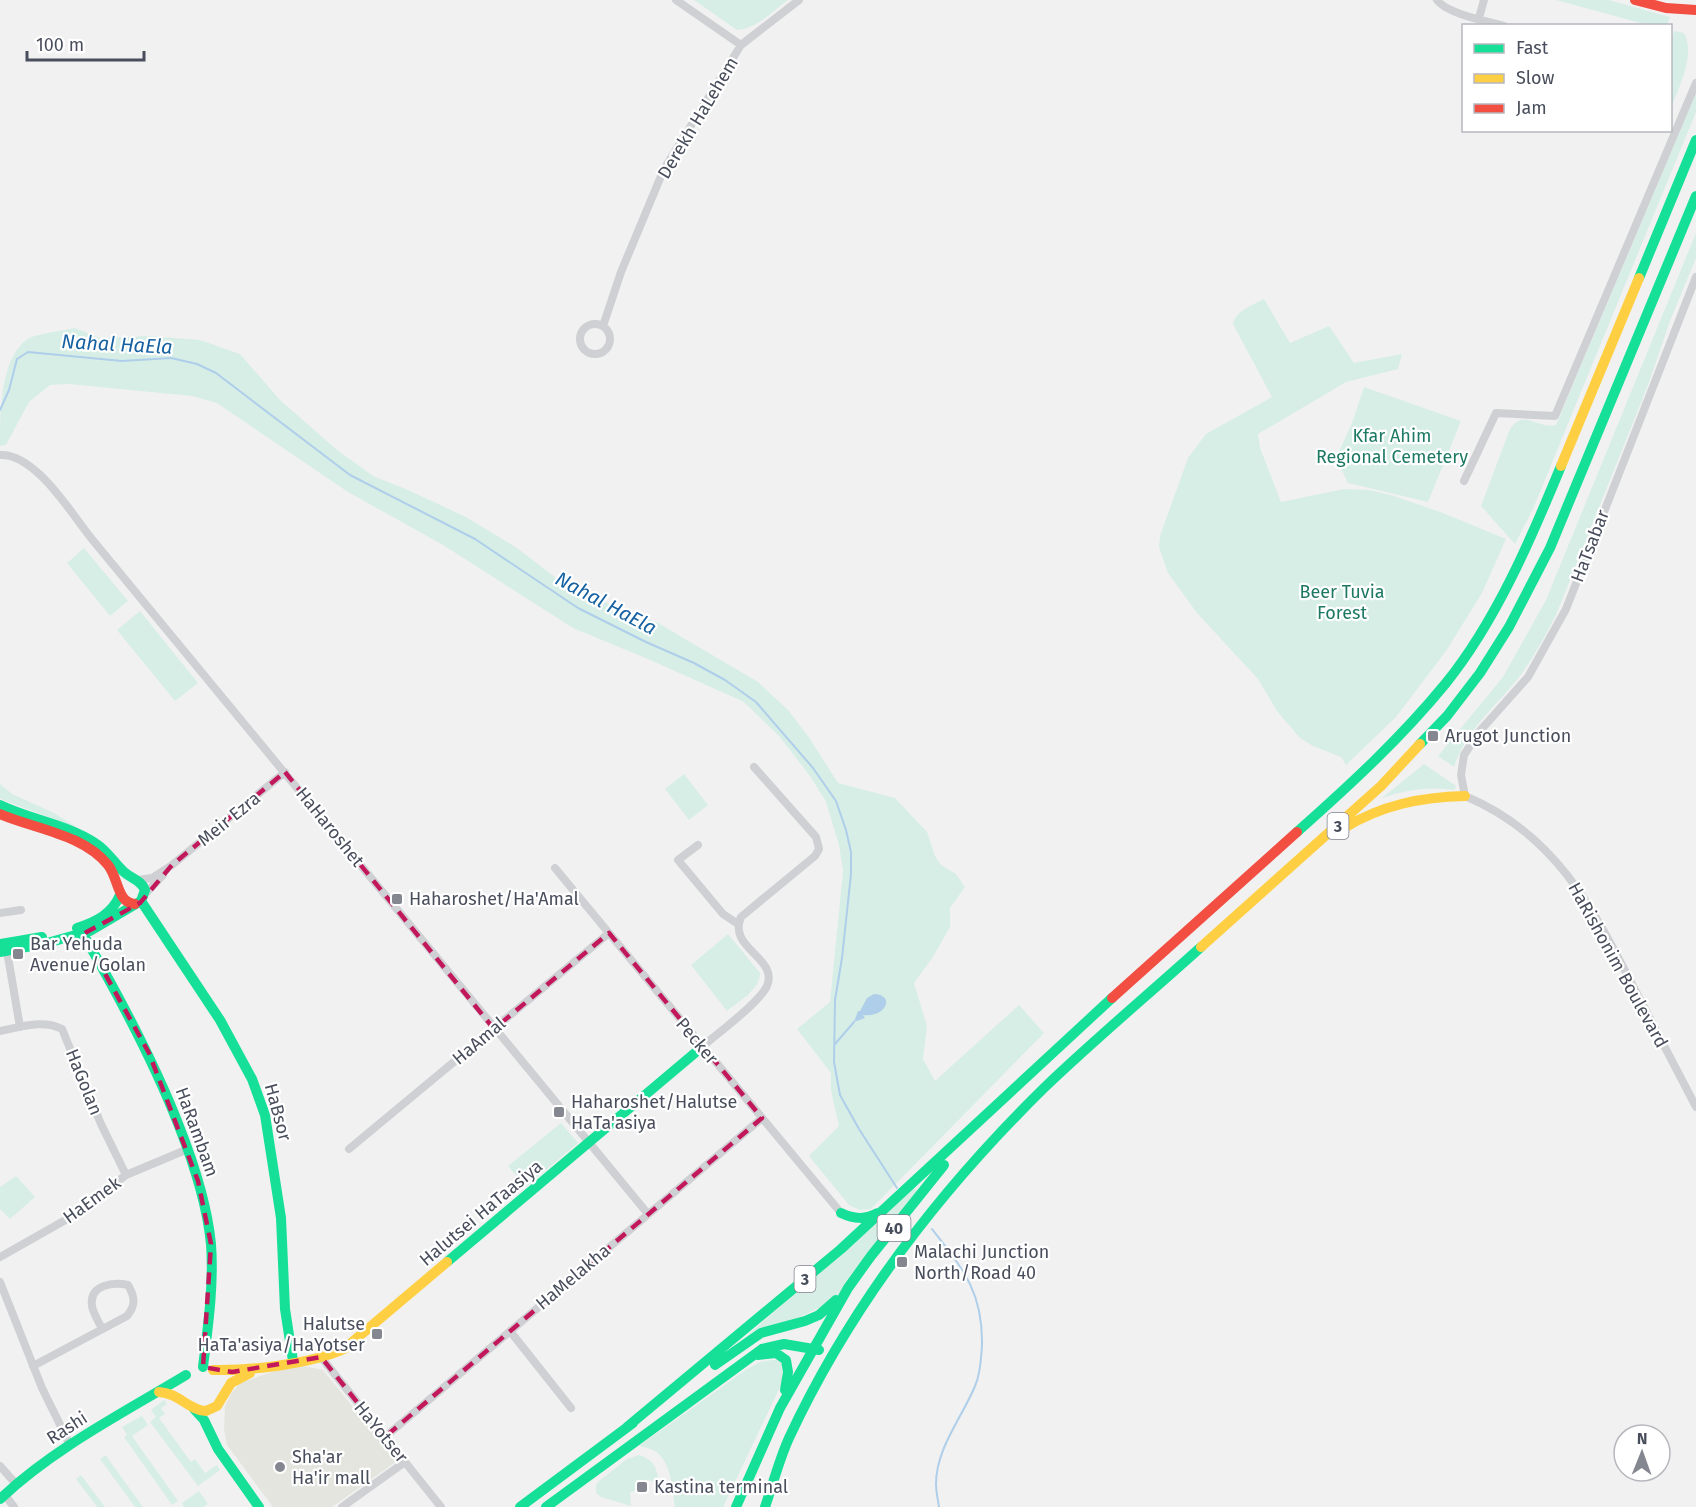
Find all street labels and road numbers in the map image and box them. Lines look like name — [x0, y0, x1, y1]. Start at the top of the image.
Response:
street label: Derekh HaLehem — [653, 53, 743, 183]
street label: HaTsabar — [1566, 507, 1614, 585]
street label: HaHaroshet — [291, 783, 369, 872]
street label: Meir Ezra — [193, 787, 265, 851]
road number: 3 — [1328, 813, 1348, 839]
street label: HaRishonim Boulevard — [1563, 878, 1673, 1052]
street label: HaAmal — [448, 1012, 510, 1070]
street label: Pecker — [671, 1013, 723, 1069]
street label: HaGolan — [61, 1046, 107, 1118]
street label: HaBsor — [260, 1081, 296, 1143]
street label: HaRambam — [171, 1084, 223, 1180]
street label: Halutsei HaTaasiya — [415, 1155, 547, 1271]
street label: HaEmek — [59, 1171, 126, 1228]
road number: 40 — [878, 1215, 910, 1241]
street label: HaMelakha — [531, 1240, 615, 1314]
road number: 3 — [794, 1266, 816, 1292]
street label: HaYotser — [349, 1397, 413, 1467]
street label: Rashi — [42, 1407, 92, 1449]

